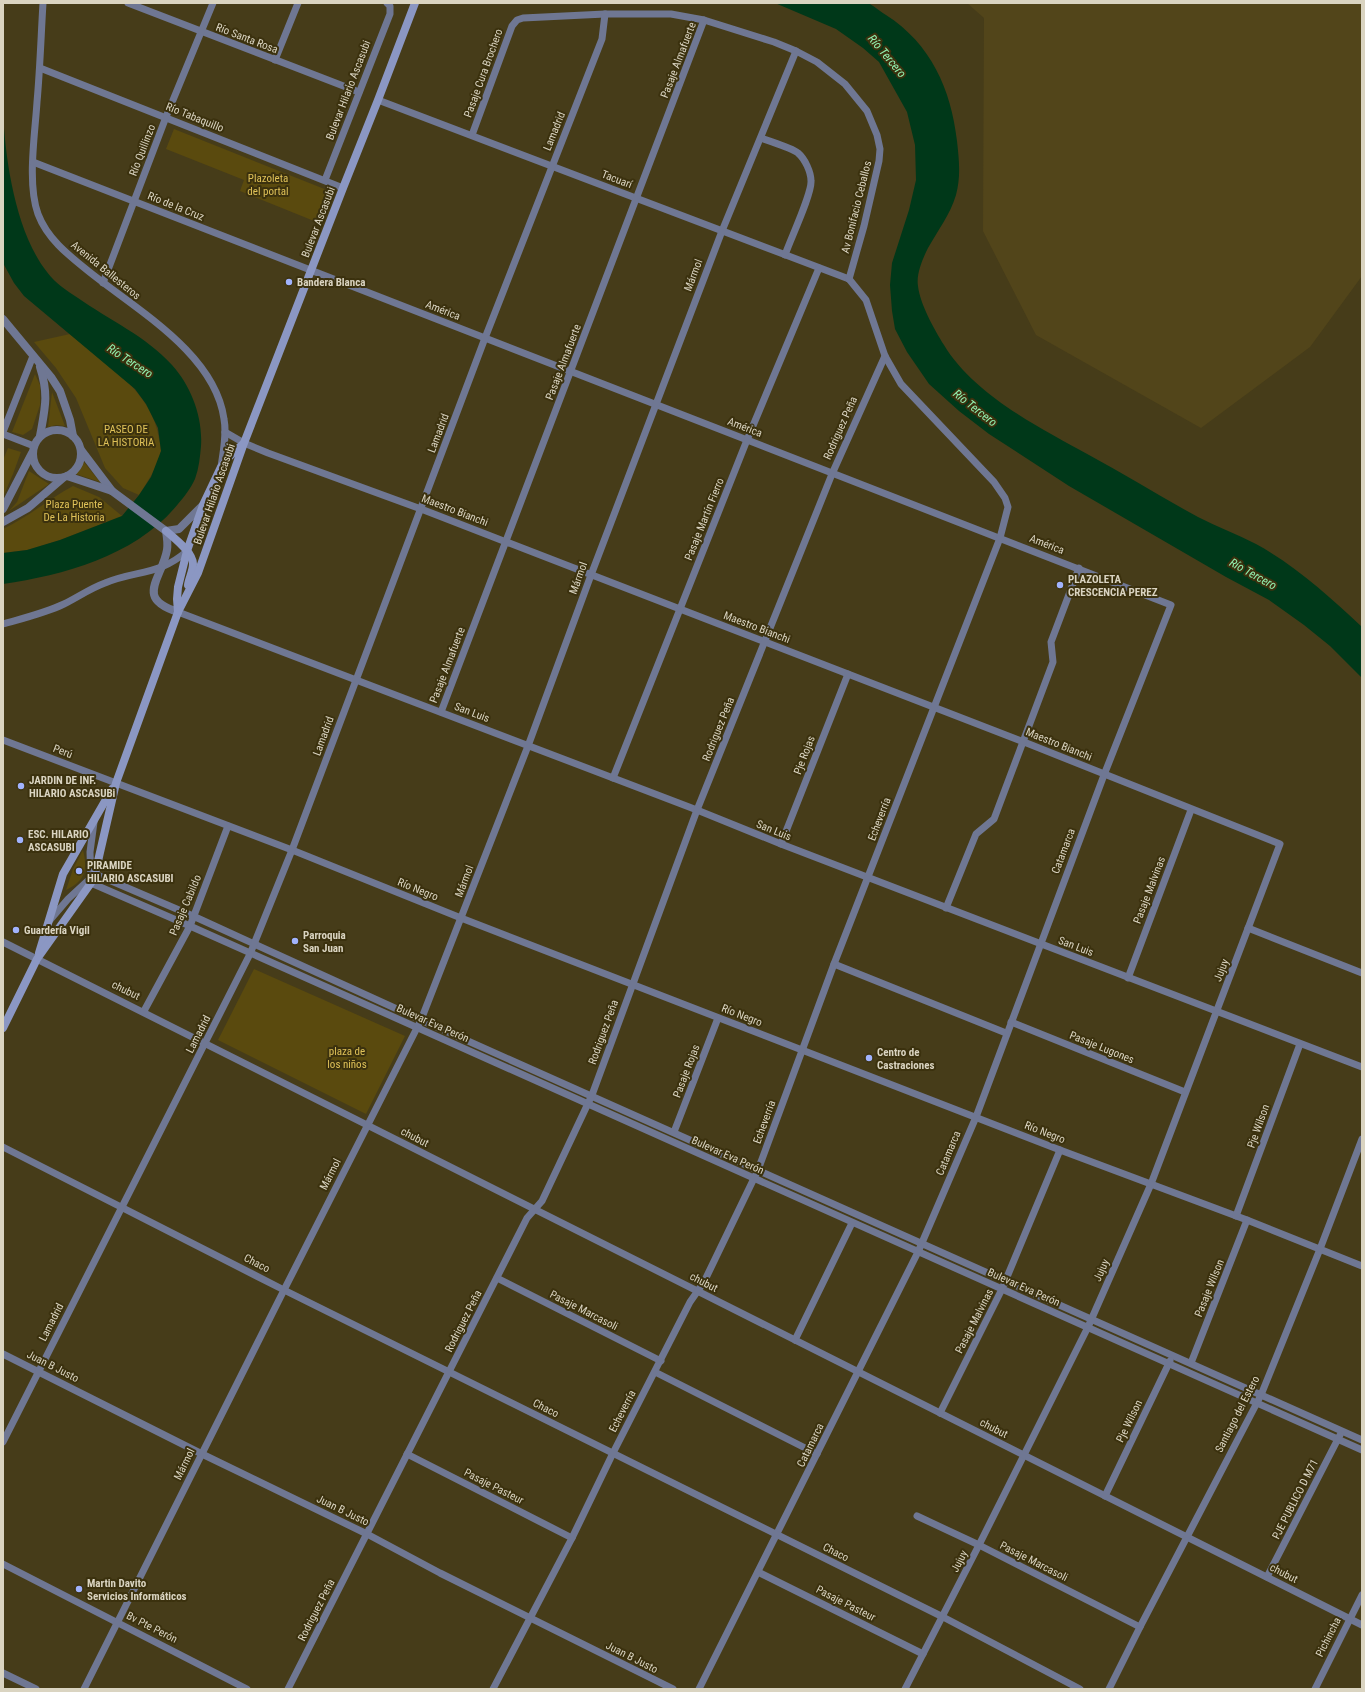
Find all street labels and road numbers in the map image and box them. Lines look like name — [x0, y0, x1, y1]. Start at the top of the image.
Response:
street label: Pasaje Almafuerte — [658, 20, 699, 100]
street label: Río Santa Rosa — [214, 21, 280, 56]
street label: Pasaje Cura Brochero — [461, 27, 506, 119]
street label: Bulevar Hilario Ascasubi — [323, 38, 373, 142]
street label: Río Tabaquillo — [164, 100, 226, 135]
street label: Lamadrid — [541, 110, 568, 153]
street label: Río Quillinzo — [127, 122, 158, 178]
street label: Av Bonifacio Ceballos — [839, 160, 874, 255]
street label: Tacuarí — [600, 168, 634, 191]
street label: Bulevar Ascasubi — [299, 185, 338, 259]
street label: Río de la Cruz — [146, 189, 206, 224]
street label: Avenida Ballesteros — [68, 238, 143, 302]
street label: Mármol — [681, 257, 705, 293]
street label: América — [424, 298, 462, 323]
street label: Pasaje Almafuerte — [543, 322, 584, 402]
street label: Rodriguez Peña — [821, 395, 860, 462]
street label: Lamadrid — [425, 412, 452, 455]
street label: América — [726, 415, 764, 440]
street label: Bulevar Hilario Ascasubi — [191, 442, 238, 546]
street label: Pasaje Martín Fierro — [682, 476, 727, 562]
street label: Maestro Bianchi — [420, 492, 490, 529]
street label: América — [1028, 532, 1066, 557]
street label: Mármol — [567, 560, 590, 596]
street label: Maestro Bianchi — [722, 609, 792, 646]
street label: Pasaje Almafuerte — [427, 625, 468, 705]
street label: Rodriguez Peña — [700, 695, 737, 763]
street label: San Luis — [452, 700, 491, 725]
street label: Lamadrid — [310, 715, 337, 758]
street label: Maestro Bianchi — [1024, 725, 1094, 764]
street label: Pje Rojas — [791, 734, 818, 776]
street label: Perú — [51, 742, 74, 761]
street label: Echeverría — [865, 796, 894, 843]
street label: San Luis — [754, 818, 793, 843]
street label: Catamarca — [1049, 827, 1078, 876]
street label: Pasaje Malvinas — [1131, 855, 1168, 926]
street label: Mármol — [452, 863, 476, 899]
street label: Pasaje Cabildo — [167, 872, 204, 938]
street label: Río Negro — [396, 875, 440, 904]
street label: San Luis — [1056, 934, 1095, 959]
street label: Jujuy — [1211, 957, 1232, 983]
street label: chubut — [110, 978, 142, 1003]
street label: Rodriguez Peña — [586, 998, 621, 1066]
street label: Bulevar Eva Perón — [395, 1002, 471, 1045]
street label: Río Negro — [720, 1002, 764, 1029]
street label: Lamadrid — [183, 1013, 214, 1055]
street label: Pasaje Lugones — [1068, 1029, 1136, 1066]
street label: Pasaje Rojas — [670, 1043, 703, 1100]
street label: Echeverría — [751, 1099, 778, 1146]
street label: Pje Wilson — [1245, 1103, 1272, 1150]
street label: Río Negro — [1023, 1119, 1067, 1146]
street label: chubut — [399, 1125, 431, 1150]
street label: Catamarca — [933, 1129, 964, 1177]
street label: Bulevar Eva Perón — [690, 1134, 766, 1177]
street label: Mármol — [317, 1156, 344, 1192]
street label: Chaco — [242, 1251, 272, 1276]
street label: Jujuy — [1091, 1257, 1112, 1283]
street label: Pasaje Wilson — [1192, 1257, 1227, 1319]
street label: Bulevar Eva Perón — [986, 1266, 1062, 1309]
street label: chubut — [688, 1270, 720, 1295]
street label: Pasaje Malvinas — [953, 1287, 996, 1356]
street label: Rodriguez Peña — [442, 1288, 485, 1354]
street label: Pasaje Marcasoli — [548, 1288, 620, 1333]
street label: Lamadrid — [36, 1301, 67, 1343]
street label: Juan B Justo — [25, 1348, 81, 1385]
street label: Santiago del Estero — [1213, 1373, 1263, 1455]
street label: Echeverría — [606, 1388, 638, 1434]
street label: Chaco — [531, 1397, 561, 1421]
street label: Pje Wilson — [1114, 1398, 1145, 1445]
street label: chubut — [978, 1416, 1010, 1441]
street label: Catamarca — [794, 1421, 827, 1469]
street label: Mármol — [171, 1446, 198, 1482]
street label: PJE PUBLICO D M71 — [1270, 1457, 1321, 1541]
street label: Pasaje Pasteur — [462, 1466, 526, 1507]
street label: Juan B Justo — [314, 1492, 371, 1529]
street label: Pasaje Marcasoli — [998, 1539, 1070, 1584]
street label: Chaco — [821, 1541, 851, 1565]
street label: Jujuy — [948, 1548, 971, 1574]
street label: chubut — [1268, 1561, 1300, 1586]
street label: Rodriguez Peña — [295, 1577, 338, 1643]
street label: Pasaje Pasteur — [814, 1583, 878, 1624]
street label: Bv Pte Perón — [124, 1609, 180, 1646]
street label: Pichincha — [1313, 1615, 1344, 1659]
street label: Juan B Justo — [604, 1639, 660, 1676]

